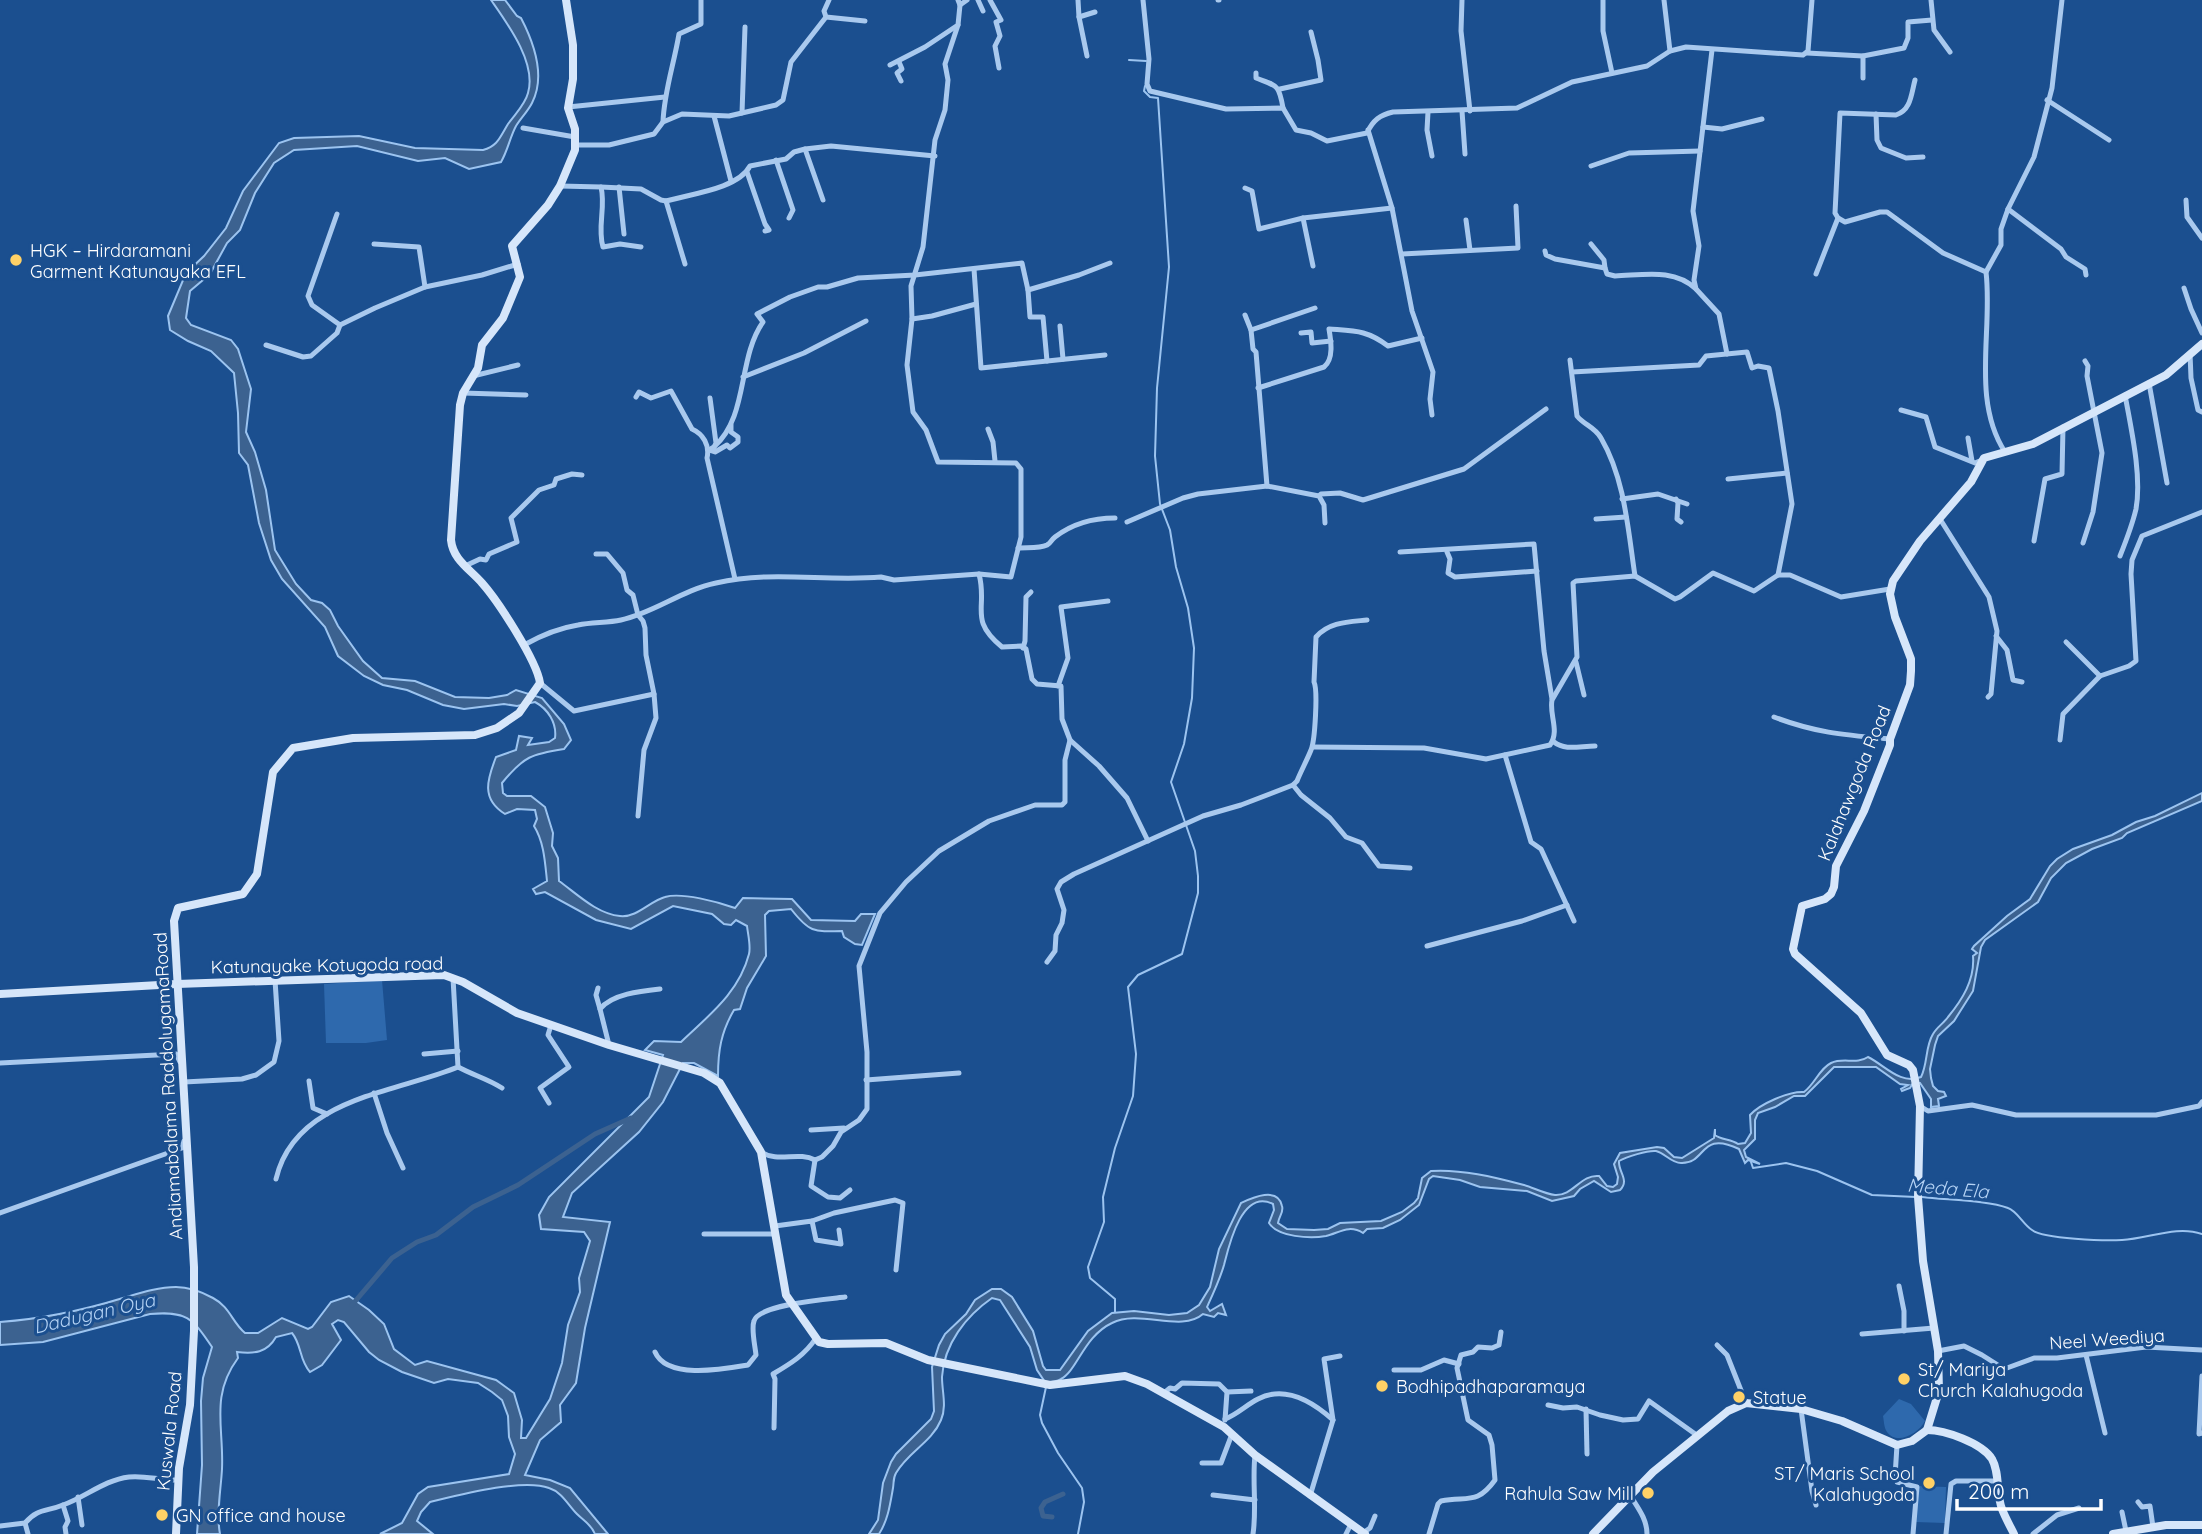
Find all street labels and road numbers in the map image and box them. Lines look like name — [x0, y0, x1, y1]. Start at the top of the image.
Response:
street label: Kalahawgoda Road — [1812, 702, 1896, 864]
street label: Andiamabalama RaddolugamaRoad — [148, 932, 188, 1240]
street label: Katunayake Kotugoda road — [210, 951, 444, 979]
street label: Neel Weediya — [2048, 1323, 2166, 1355]
street label: Kuswala Road — [151, 1370, 187, 1492]

